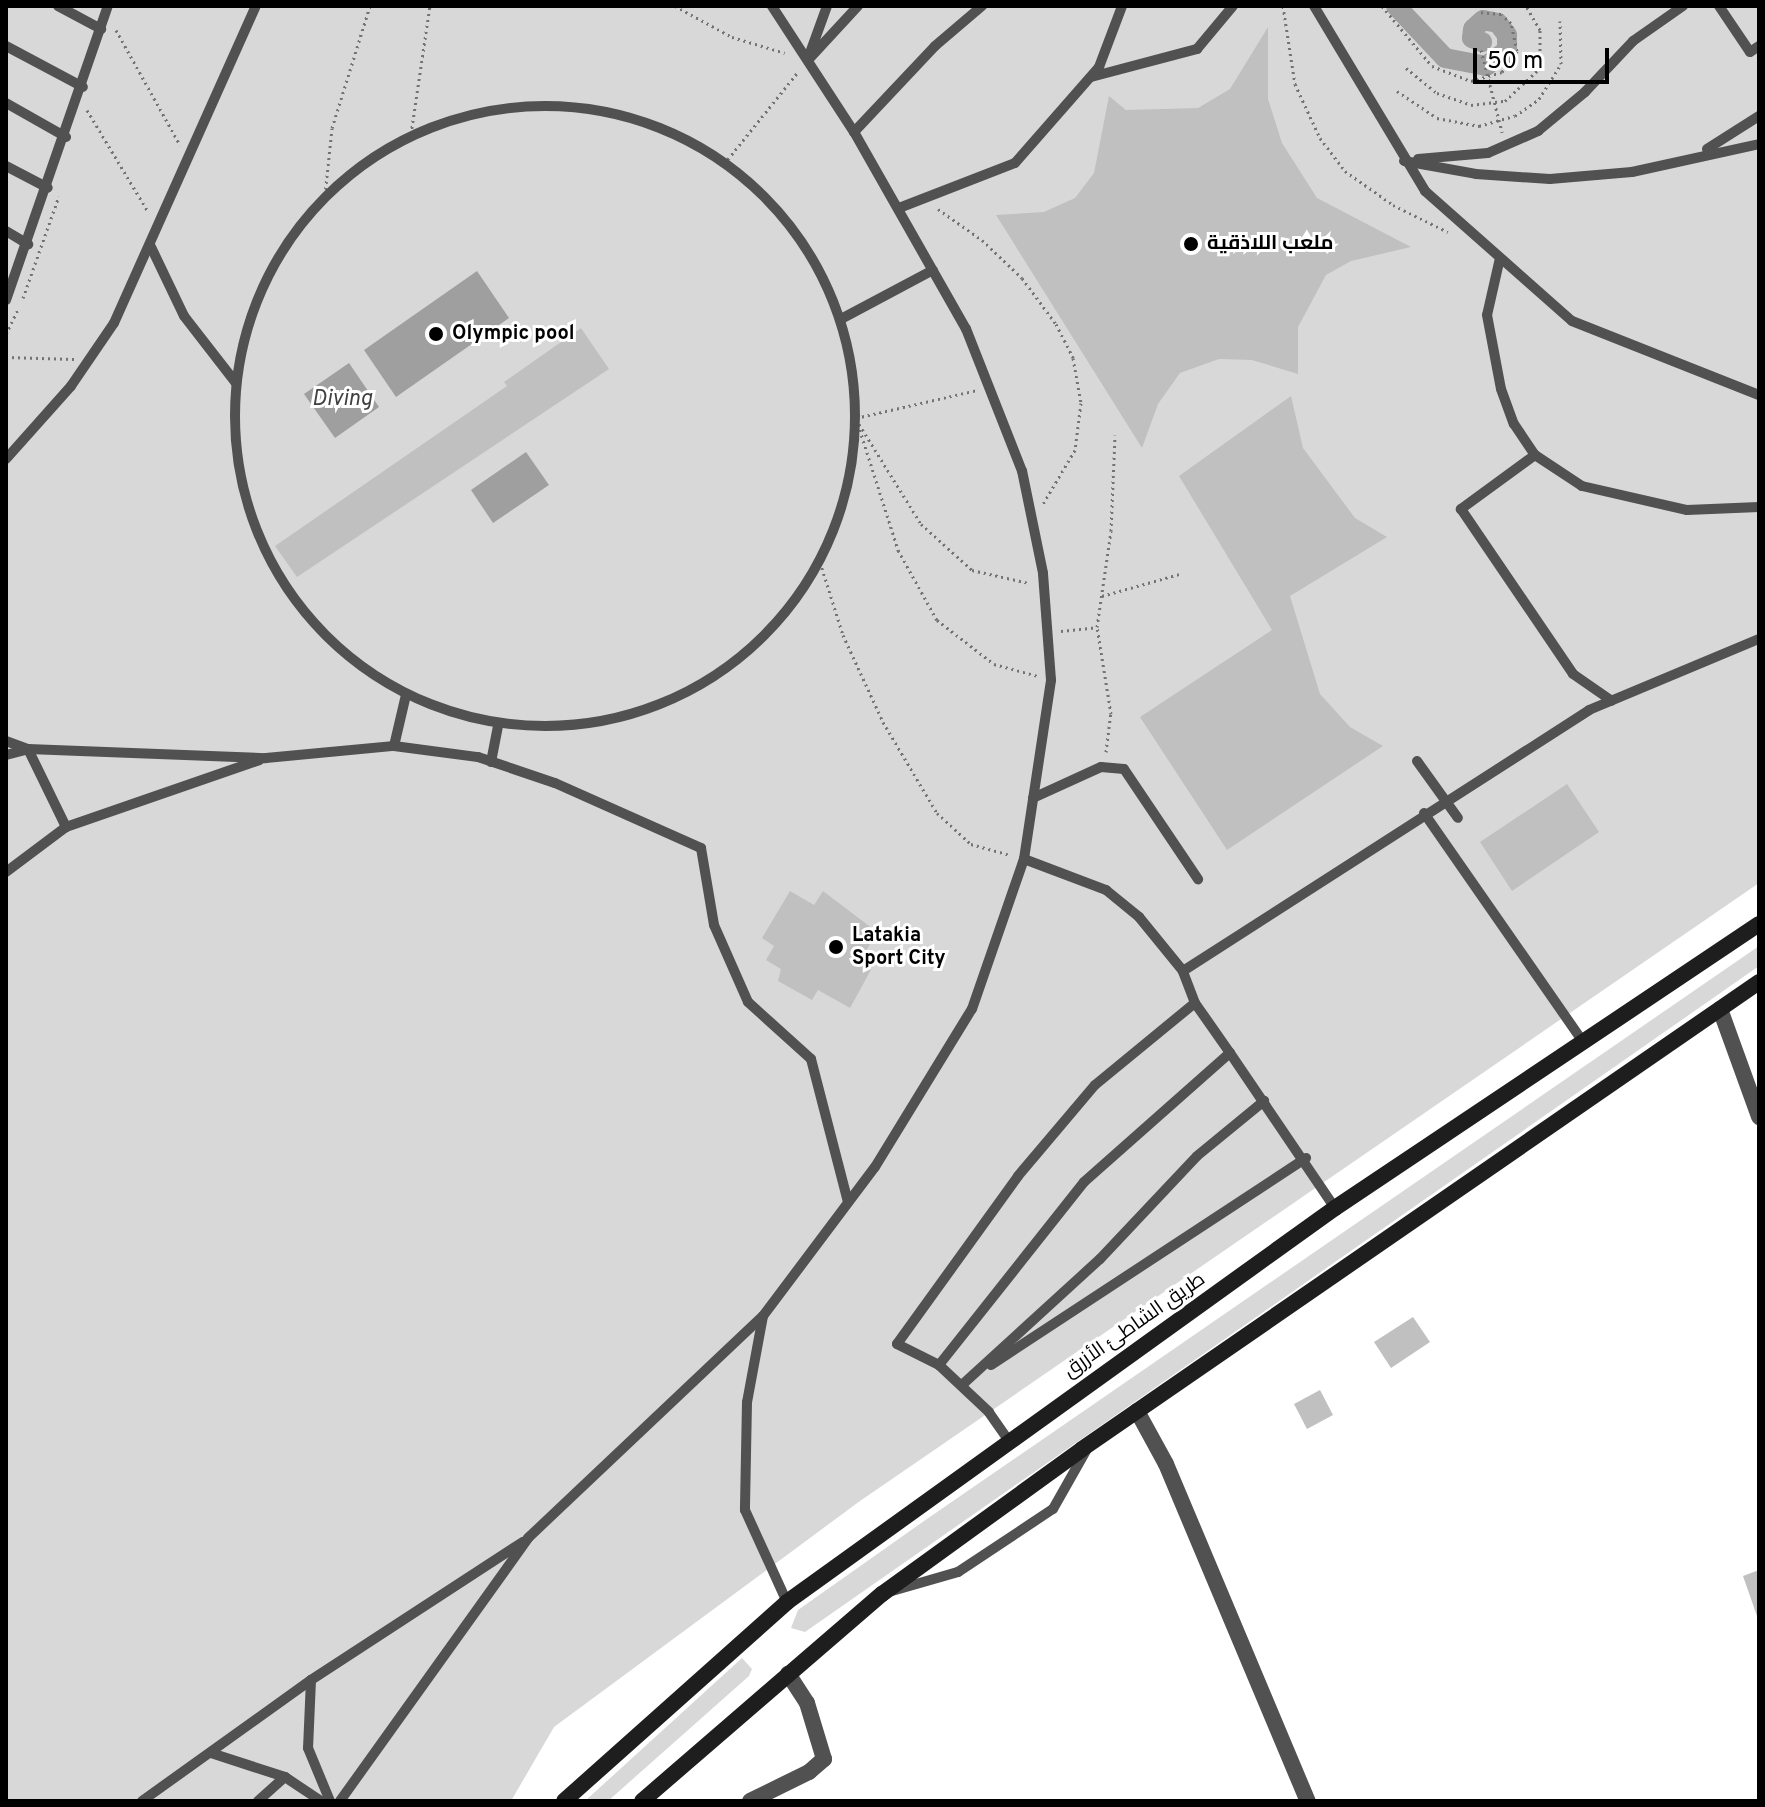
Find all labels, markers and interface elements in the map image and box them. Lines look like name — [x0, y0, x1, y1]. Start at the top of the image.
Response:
scale bar — [1477, 32, 1613, 82]
text: 50 m — [1487, 47, 1543, 77]
place label: ملعب اللاذقية — [1207, 232, 1334, 256]
marker: ملعب اللاذقية — [1182, 235, 1200, 253]
place label: Olympic pool — [452, 322, 575, 346]
marker: Olympic pool — [427, 325, 445, 343]
water label: Diving — [312, 387, 372, 413]
place label: Latakia Sport City — [852, 924, 946, 971]
marker: Latakia Sport City — [827, 938, 845, 956]
street label: طريق الشاطئ الأزرق — [1059, 1268, 1211, 1384]

